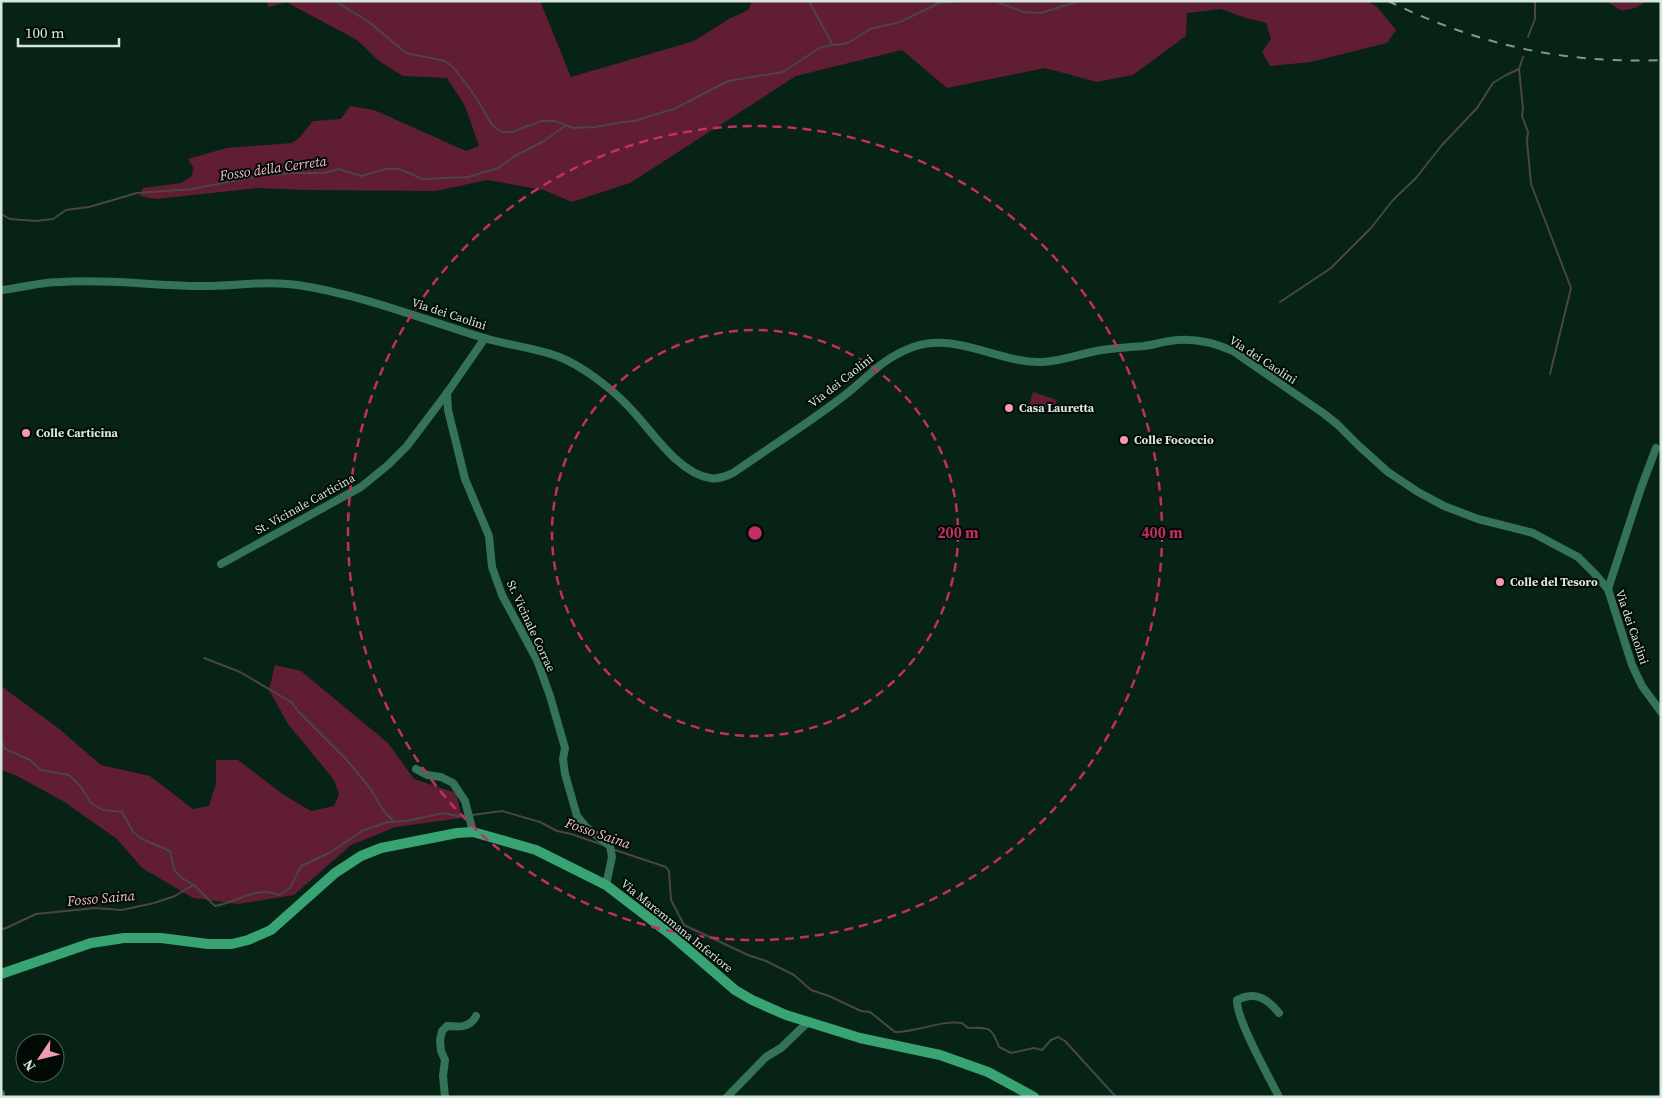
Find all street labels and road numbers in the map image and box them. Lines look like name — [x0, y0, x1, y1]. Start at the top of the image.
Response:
street label: Via dei Caolini — [410, 294, 489, 334]
street label: Via dei Caolini — [1226, 332, 1300, 388]
street label: Via dei Caolini — [805, 351, 877, 411]
street label: St. Vicinale Carticina — [252, 469, 359, 538]
street label: St. Vicinale Corrae — [503, 578, 559, 674]
street label: Via dei Caolini — [1612, 588, 1652, 667]
street label: Via Maremmana Inferiore — [618, 876, 736, 976]

